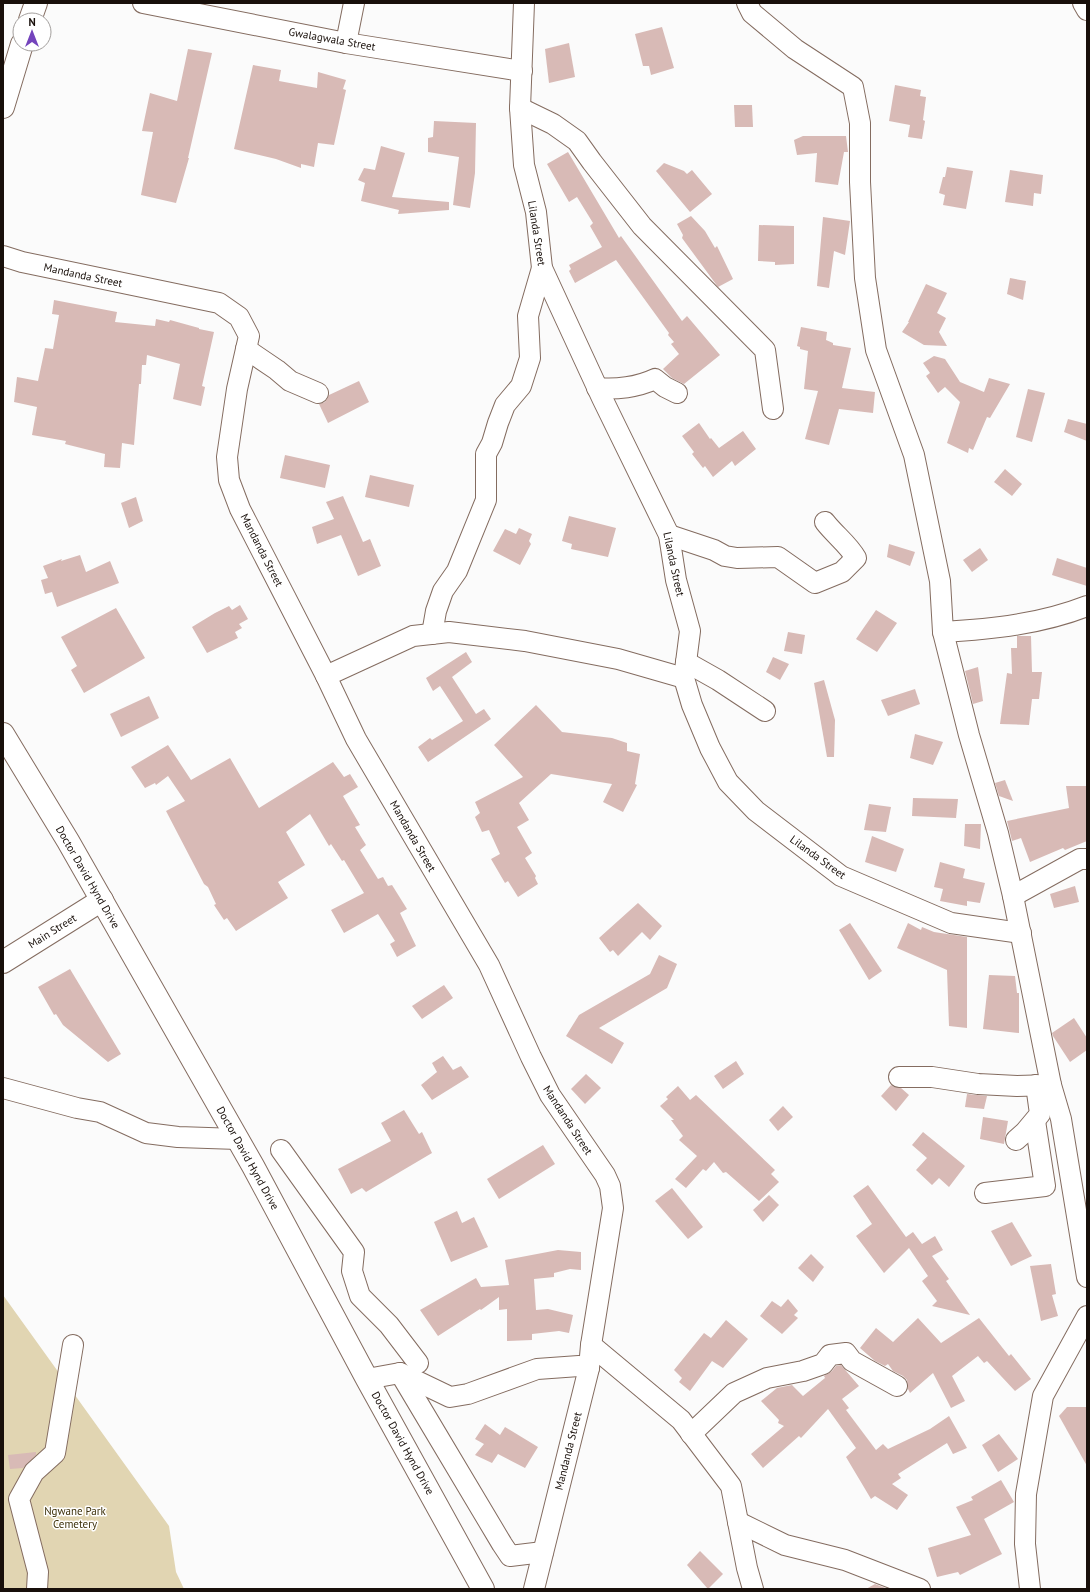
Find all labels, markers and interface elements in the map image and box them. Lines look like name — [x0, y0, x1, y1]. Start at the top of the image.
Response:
north arrow — [12, 12, 52, 52]
text: N — [28, 15, 36, 29]
street label: Gwalagwala Street — [287, 24, 377, 54]
street label: Lilanda Street — [525, 199, 549, 267]
street label: Mandanda Street — [42, 260, 124, 290]
street label: Mandanda Street — [238, 511, 287, 589]
street label: Lilanda Street — [660, 530, 688, 598]
street label: Mandanda Street — [387, 798, 439, 874]
street label: Doctor David Hynd Drive — [53, 823, 123, 931]
street label: Lilanda Street — [787, 832, 849, 882]
street label: Main Street — [25, 911, 79, 951]
street label: Mandanda Street — [540, 1083, 596, 1158]
street label: Doctor David Hynd Drive — [214, 1104, 282, 1212]
street label: Doctor David Hynd Drive — [369, 1389, 437, 1497]
street label: Mandanda Street — [552, 1410, 585, 1491]
park label: Ngwane Park Cemetery — [44, 1504, 107, 1531]

